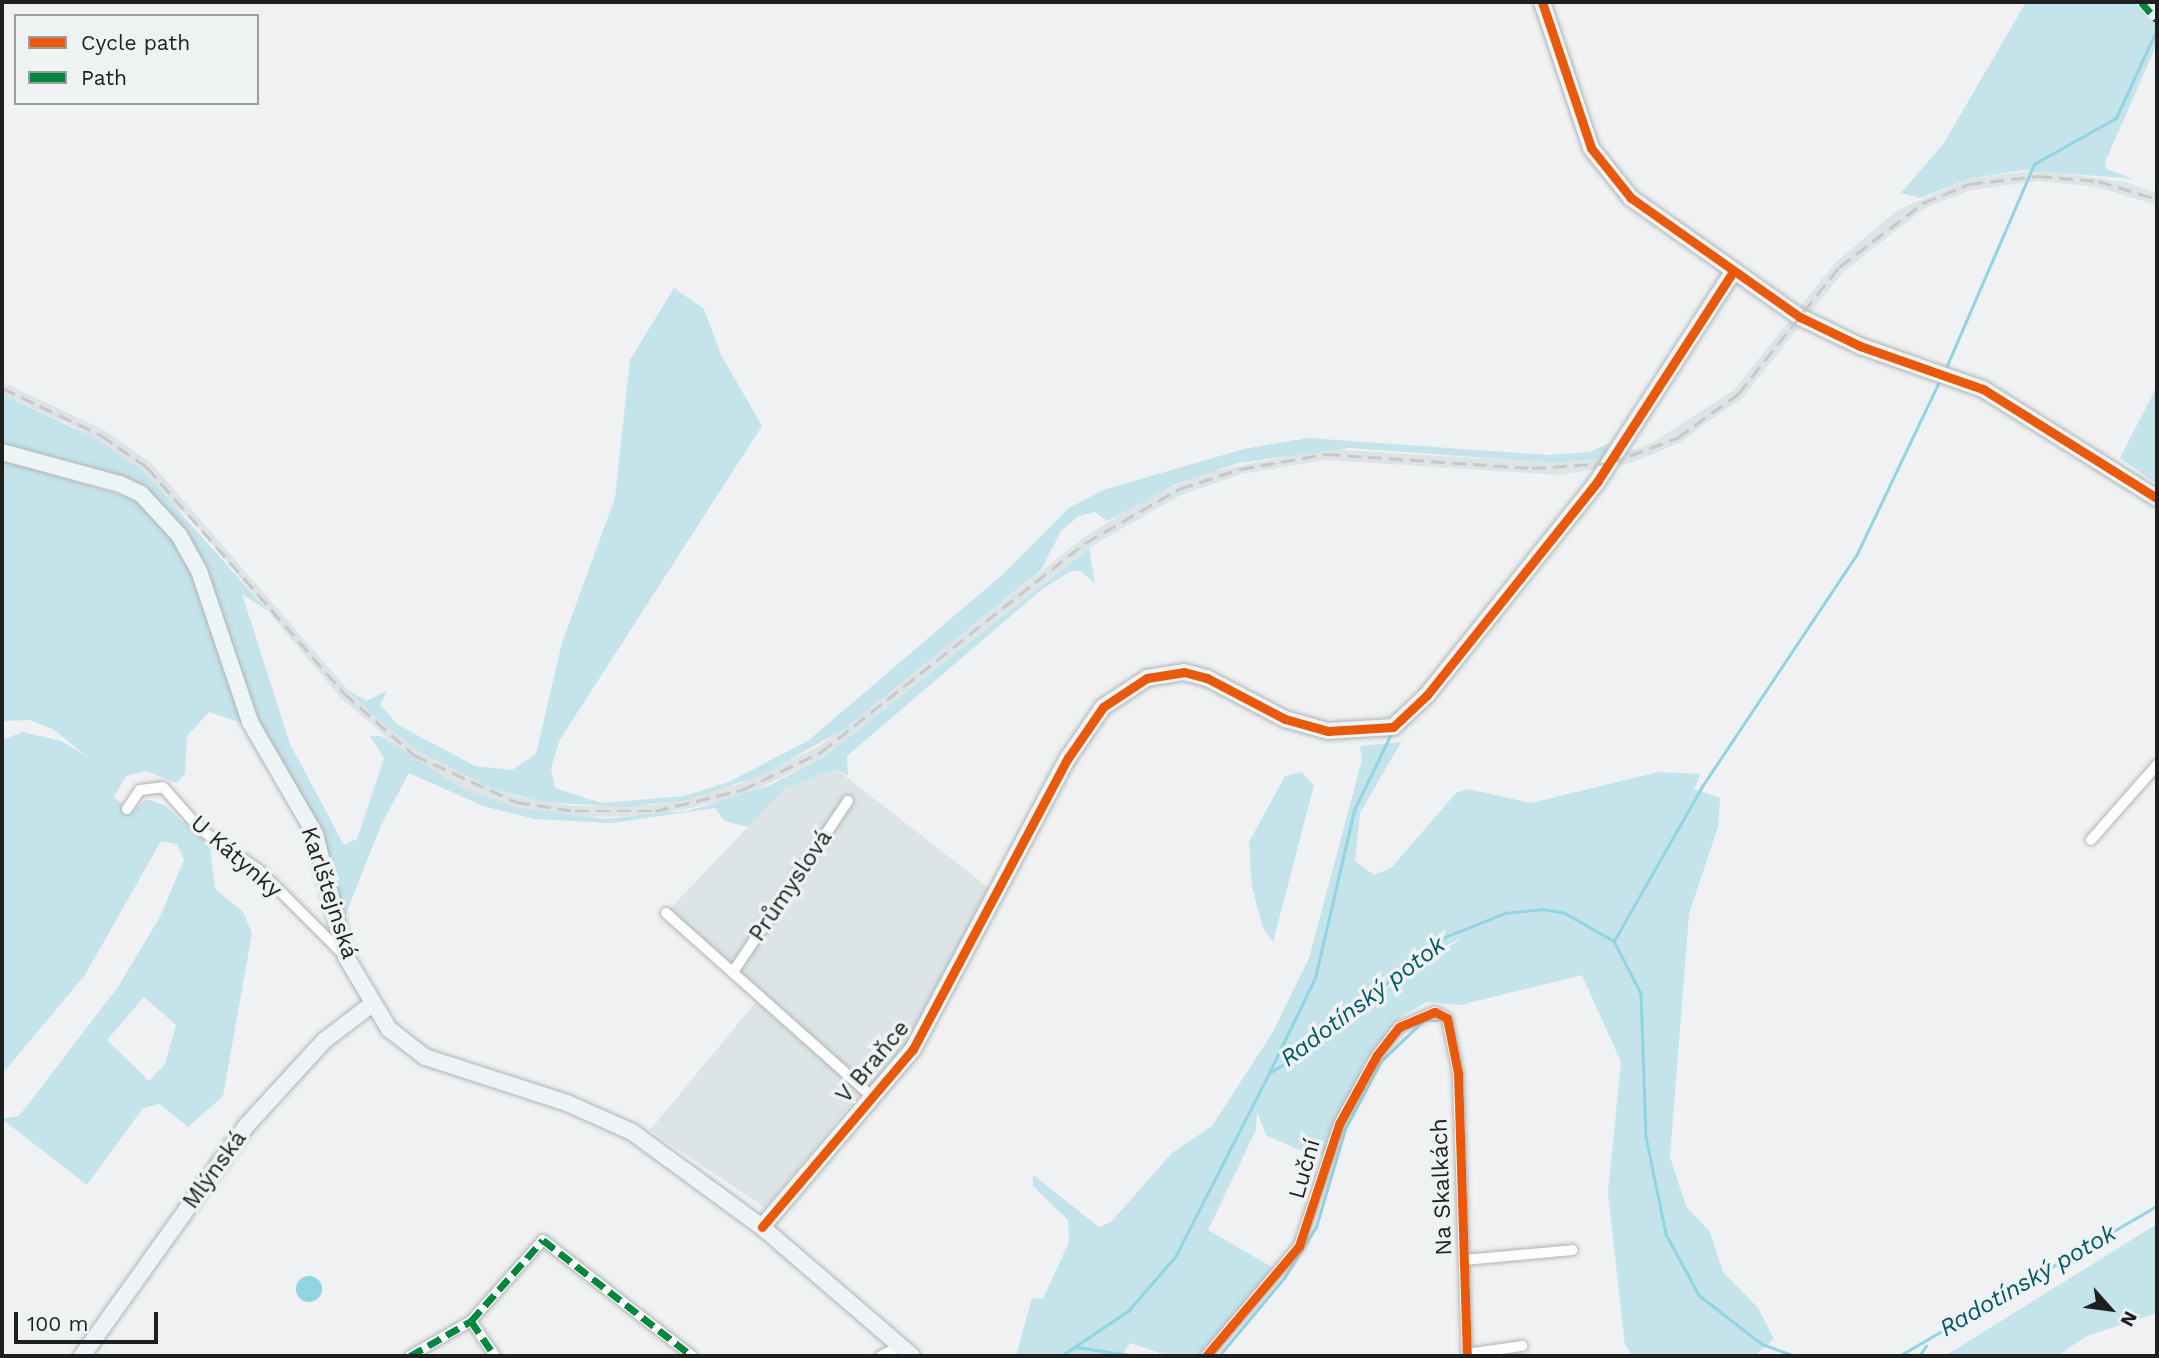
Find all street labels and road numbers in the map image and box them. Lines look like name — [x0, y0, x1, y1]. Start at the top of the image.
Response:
street label: U Kátynky — [185, 810, 287, 904]
street label: Karlštejnská — [295, 823, 363, 963]
street label: Průmyslová — [744, 825, 838, 947]
street label: V Braňce — [830, 1015, 916, 1109]
street label: Na Skalkách — [1426, 1117, 1458, 1257]
street label: Mlýnská — [177, 1125, 253, 1215]
street label: Luční — [1283, 1136, 1327, 1202]

